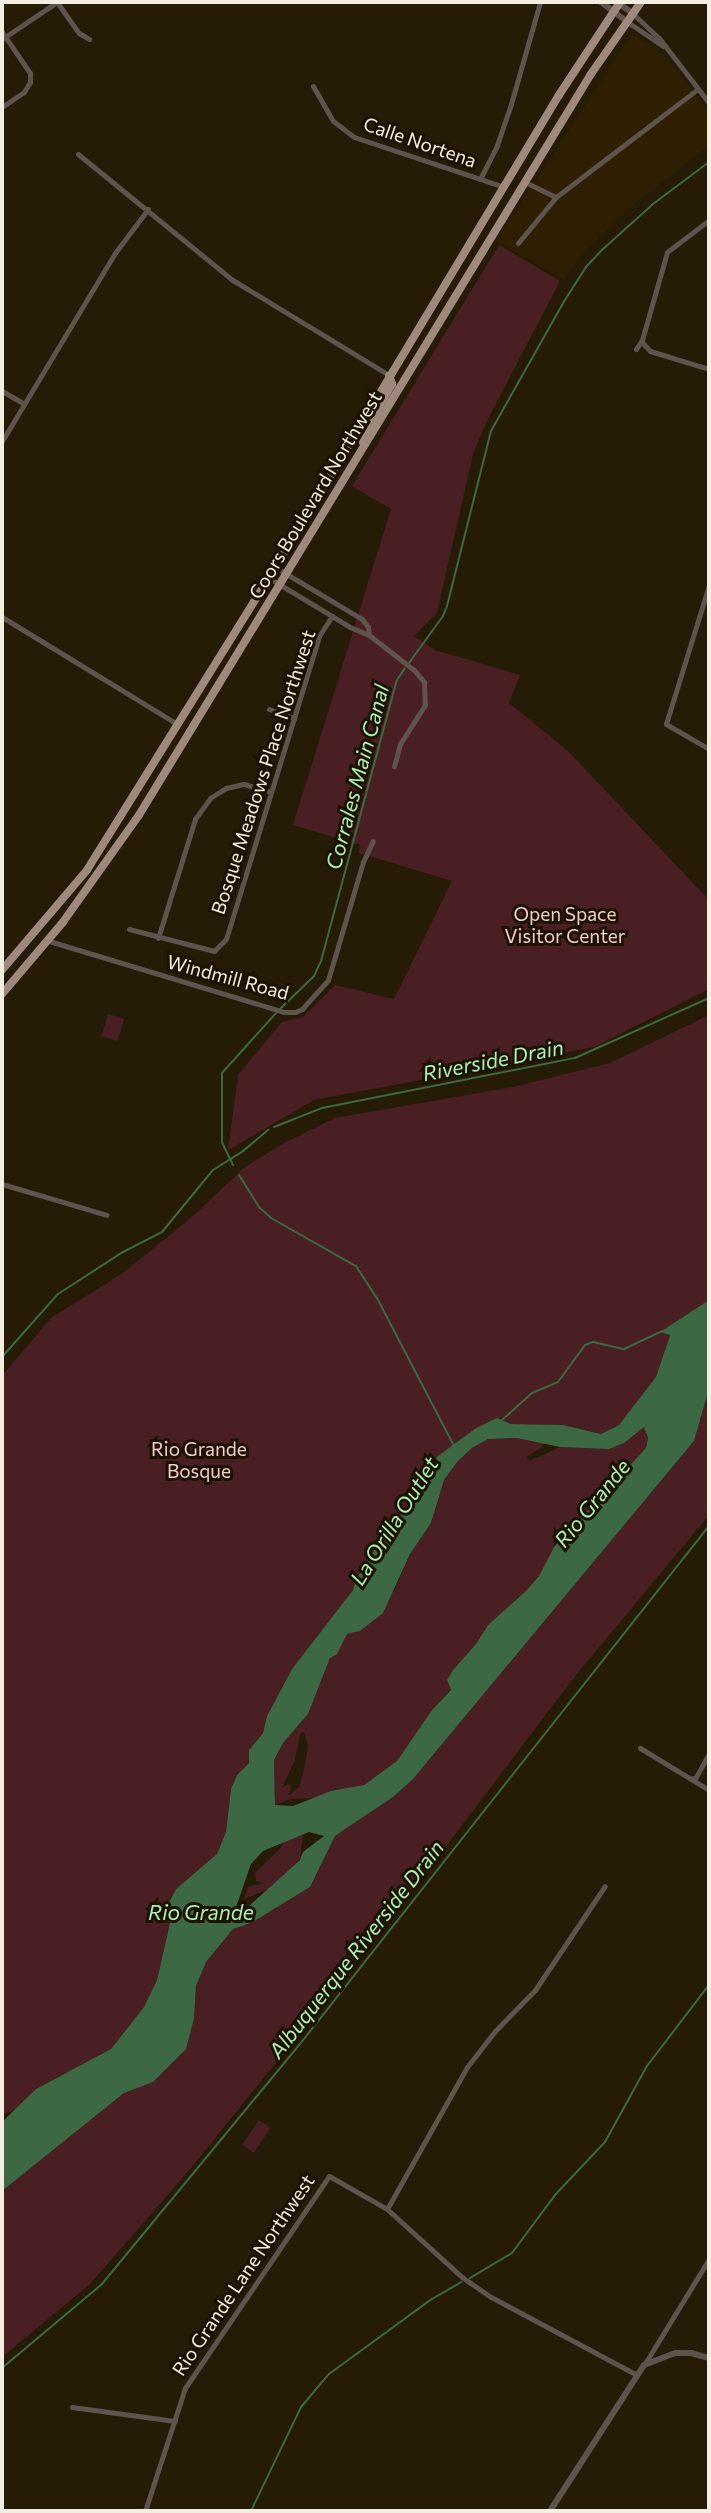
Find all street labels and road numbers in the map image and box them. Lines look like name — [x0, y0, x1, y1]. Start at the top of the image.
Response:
street label: Calle Nortena — [360, 112, 480, 172]
street label: Coors Boulevard Northwest — [244, 387, 386, 603]
street label: Bosque Meadows Place Northwest — [206, 627, 320, 917]
street label: Windmill Road — [165, 950, 291, 1004]
street label: Rio Grande Lane Northwest — [167, 2170, 319, 2380]

